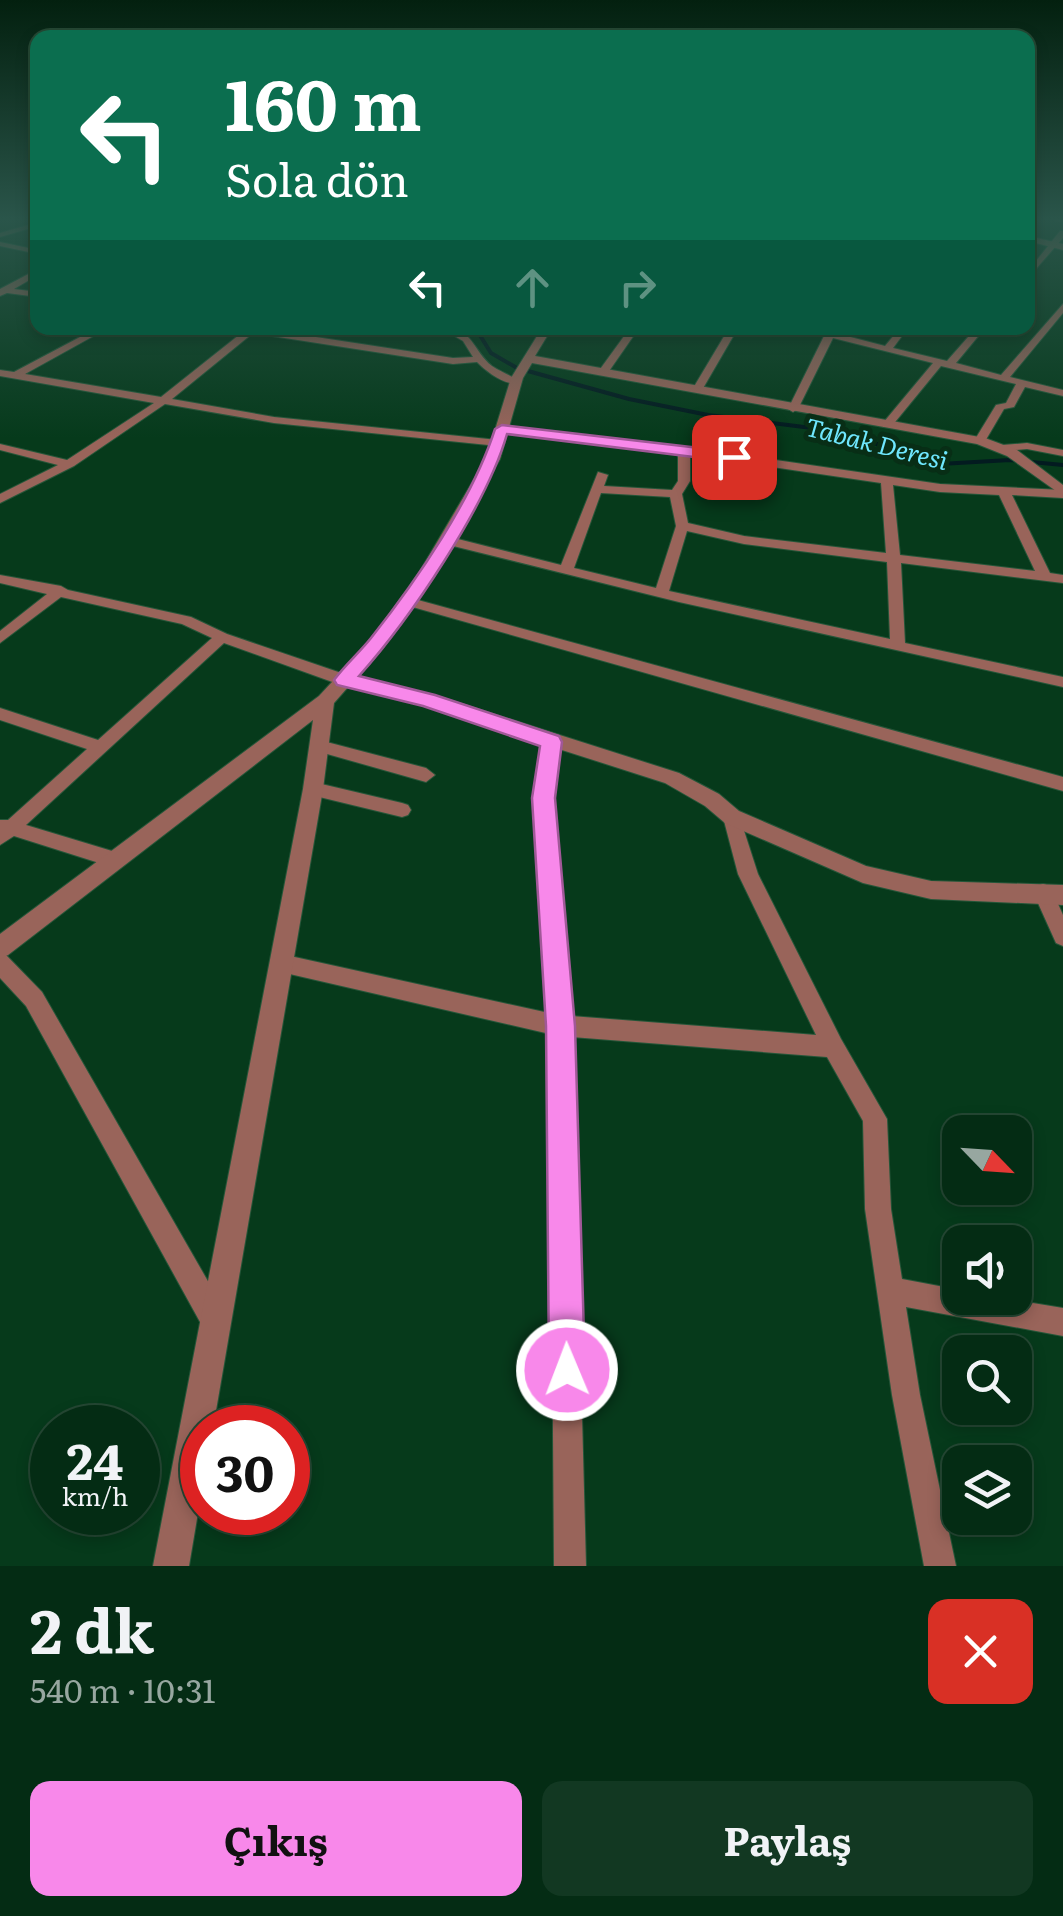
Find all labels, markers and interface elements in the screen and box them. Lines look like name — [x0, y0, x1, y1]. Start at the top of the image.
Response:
text: 160 m — [225, 49, 422, 153]
icon: left — [60, 70, 190, 200]
text: Sola dön — [225, 144, 409, 211]
icon: left — [400, 260, 455, 315]
icon: ahead — [505, 260, 560, 315]
icon: right — [610, 260, 665, 315]
water label: Tabak Deresi — [803, 407, 953, 478]
pin — [692, 415, 777, 500]
icon: arrive — [707, 430, 762, 485]
north arrow — [942, 1115, 1032, 1205]
map controls — [942, 1115, 1032, 1535]
button: sound — [942, 1225, 1032, 1315]
position arrow — [515, 1318, 619, 1422]
button: search — [942, 1335, 1032, 1425]
speed limit sign: 30 — [180, 1405, 310, 1535]
text: 24 — [66, 1421, 123, 1495]
button: layers — [942, 1445, 1032, 1535]
text: km/h — [62, 1477, 128, 1514]
text: 2 dk — [30, 1583, 154, 1672]
button: close — [928, 1599, 1033, 1704]
text: 540 m · 10:31 — [30, 1665, 216, 1713]
button: Çıkış — [30, 1781, 522, 1896]
button: Paylaş — [542, 1781, 1033, 1896]

